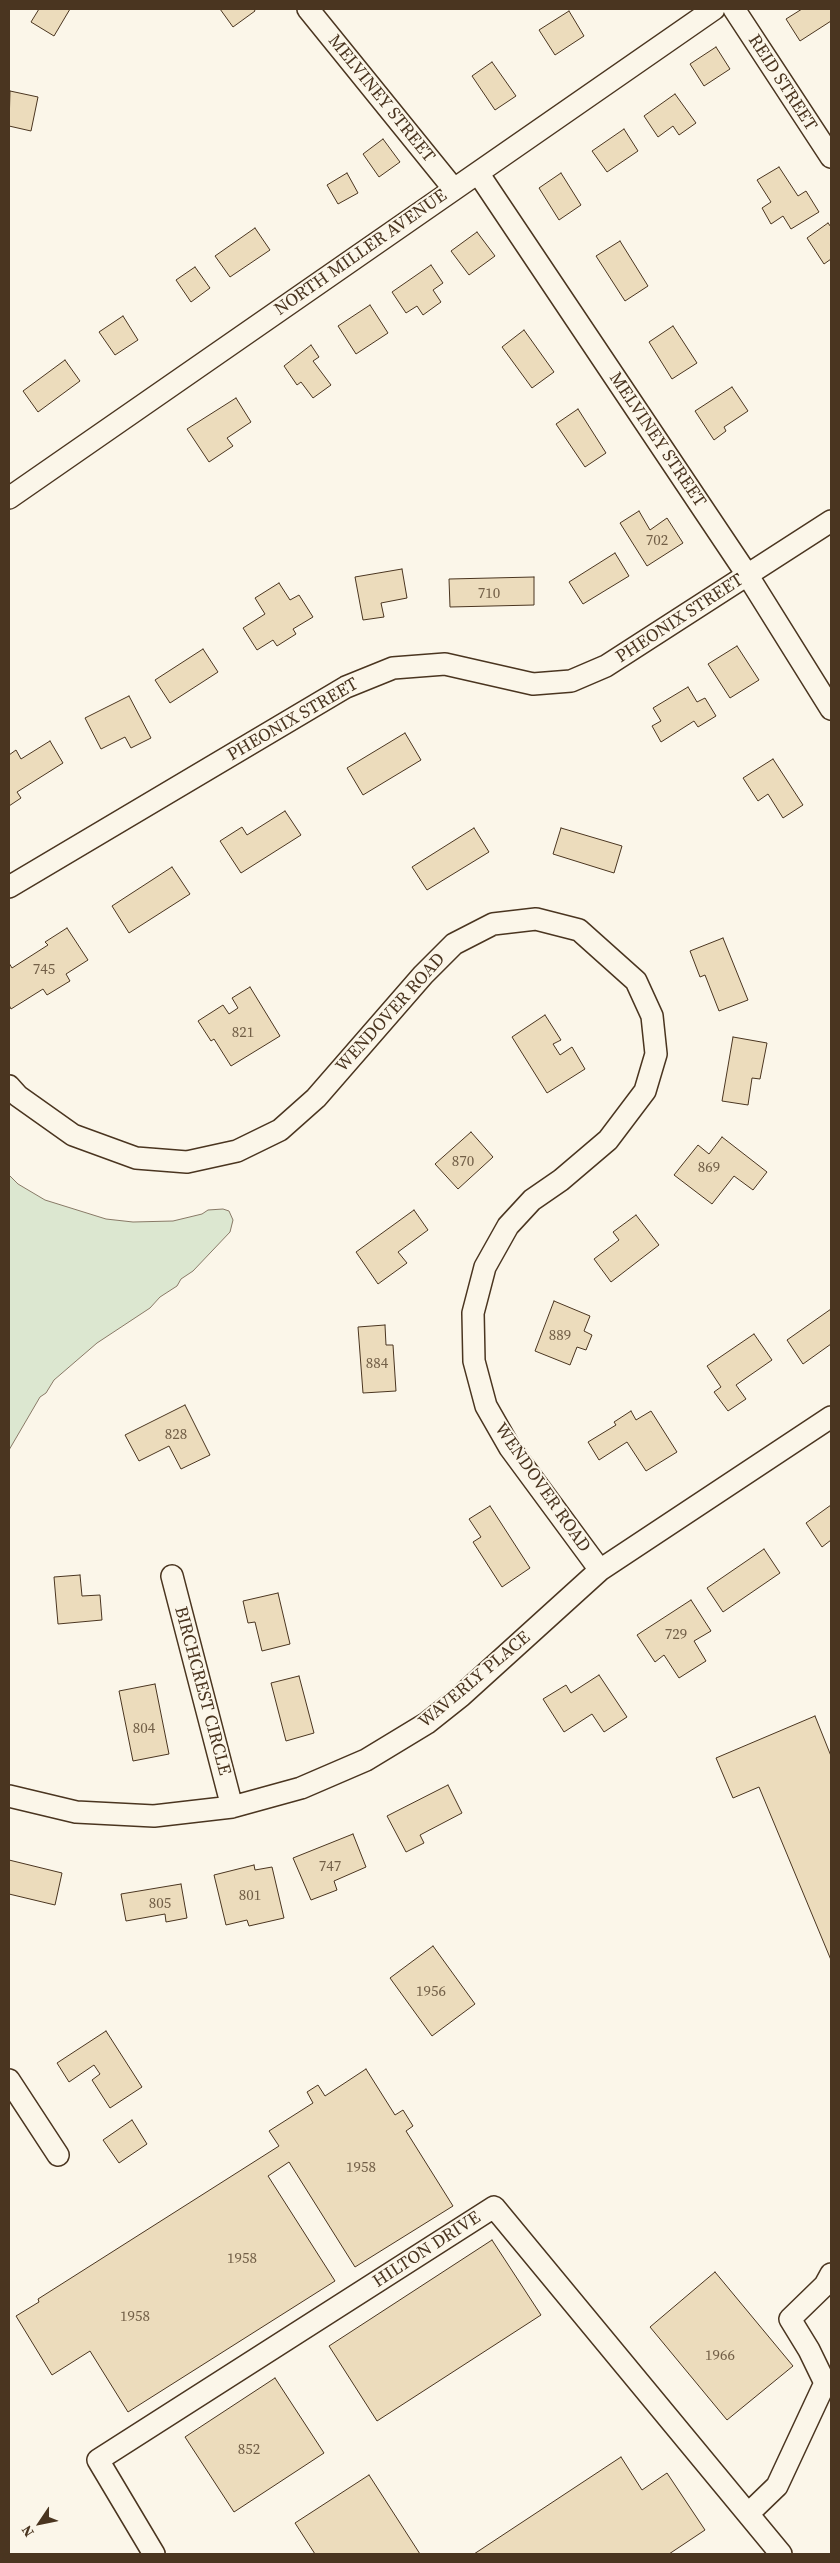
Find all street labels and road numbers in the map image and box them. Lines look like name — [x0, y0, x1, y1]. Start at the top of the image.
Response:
street label: MELVINEY STREET — [323, 31, 439, 167]
street label: REID STREET — [743, 31, 821, 135]
street label: NORTH MILLER AVENUE — [271, 185, 451, 321]
street label: MELVINEY STREET — [604, 369, 710, 511]
street label: PHEONIX STREET — [612, 570, 748, 668]
street label: PHEONIX STREET — [224, 674, 362, 766]
street label: WENDOVER ROAD — [332, 949, 450, 1077]
street label: WENDOVER ROAD — [489, 1419, 595, 1557]
street label: BIRCHCREST CIRCLE — [169, 1604, 235, 1778]
street label: WAVERLY PLACE — [415, 1627, 535, 1733]
street label: HILTON DRIVE — [369, 2207, 485, 2293]

